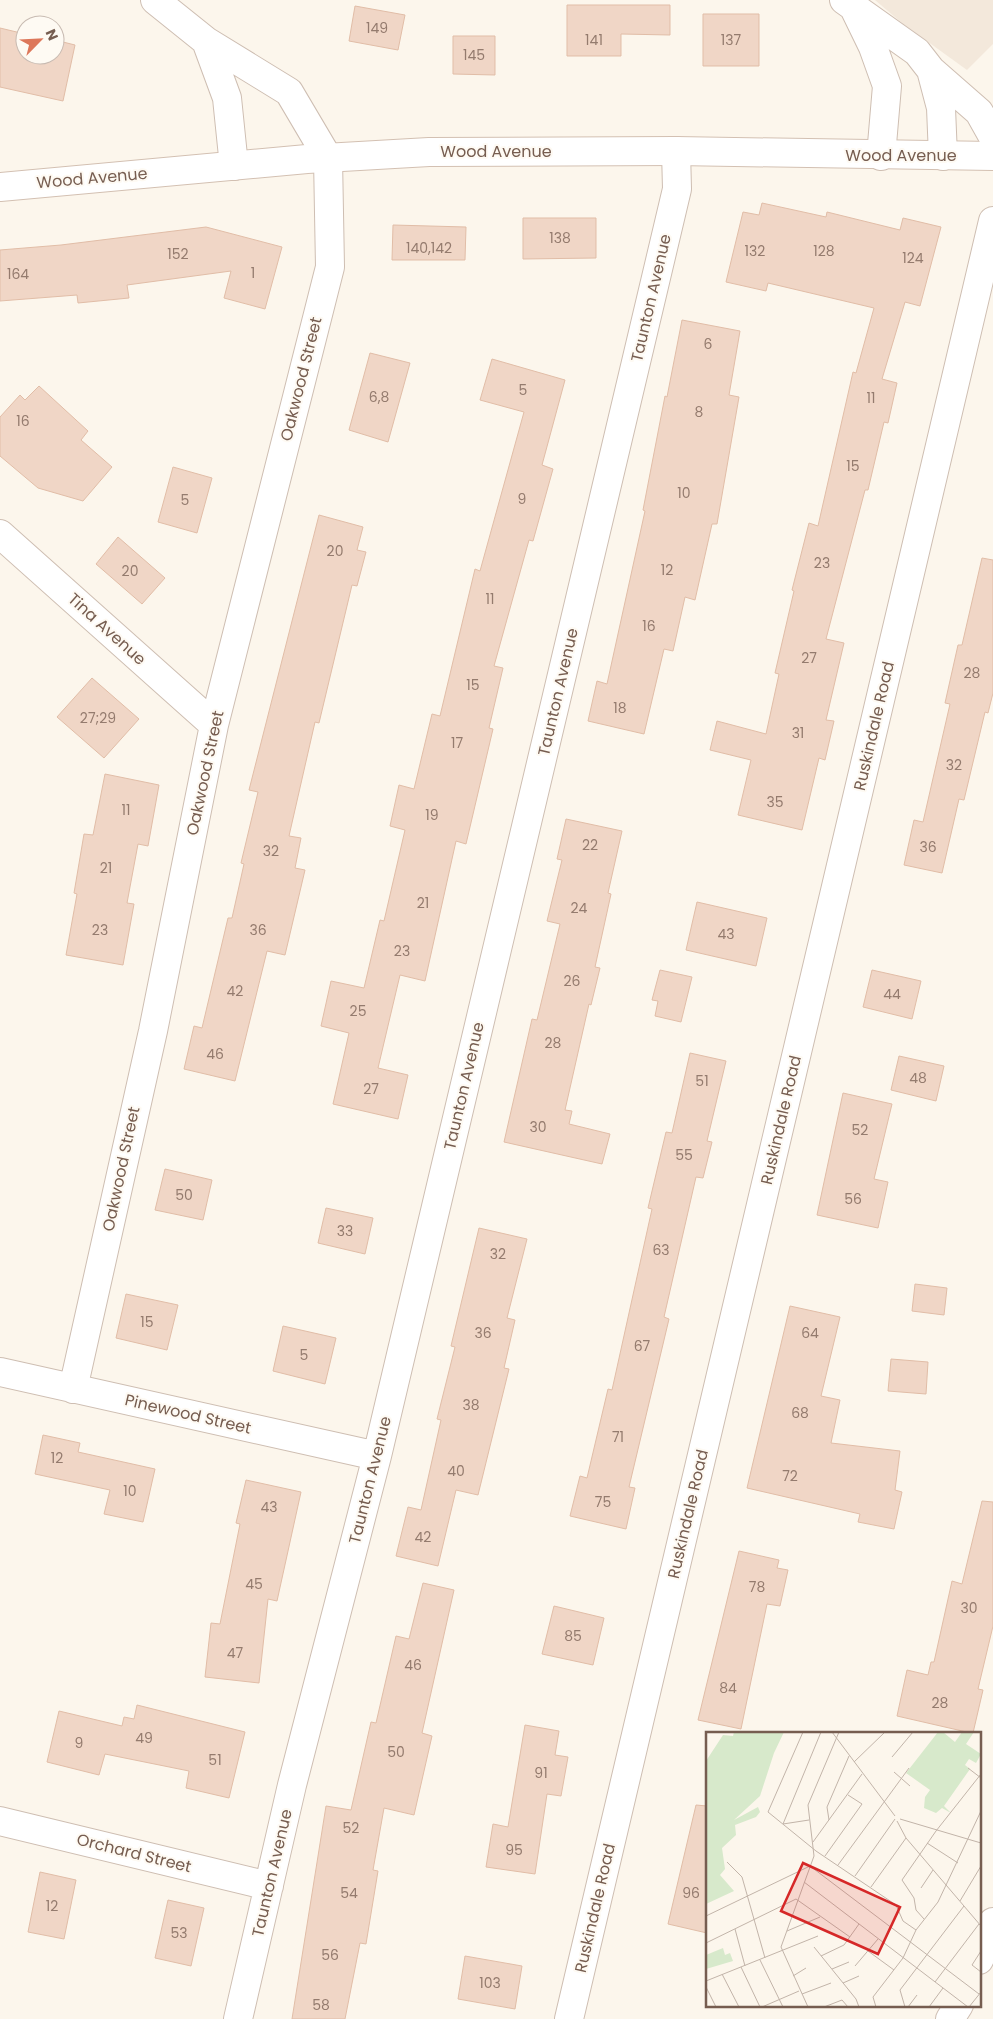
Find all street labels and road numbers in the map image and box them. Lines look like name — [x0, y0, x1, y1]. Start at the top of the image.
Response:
street label: Wood Avenue — [440, 140, 552, 163]
street label: Wood Avenue — [845, 144, 957, 167]
street label: Wood Avenue — [36, 162, 149, 194]
street label: Taunton Avenue — [625, 232, 677, 364]
street label: Oakwood Street — [274, 314, 328, 443]
street label: Tina Avenue — [63, 588, 151, 670]
street label: Taunton Avenue — [532, 626, 584, 758]
street label: Ruskindale Road — [848, 659, 900, 793]
street label: Oakwood Street — [181, 708, 230, 838]
street label: Taunton Avenue — [438, 1020, 490, 1152]
street label: Ruskindale Road — [755, 1053, 807, 1187]
street label: Oakwood Street — [97, 1104, 146, 1234]
street label: Pinewood Street — [123, 1388, 254, 1440]
street label: Taunton Avenue — [343, 1414, 397, 1546]
street label: Ruskindale Road — [662, 1447, 714, 1581]
street label: Taunton Avenue — [246, 1807, 298, 1939]
street label: Orchard Street — [74, 1828, 194, 1878]
street label: Ruskindale Road — [569, 1841, 621, 1975]

